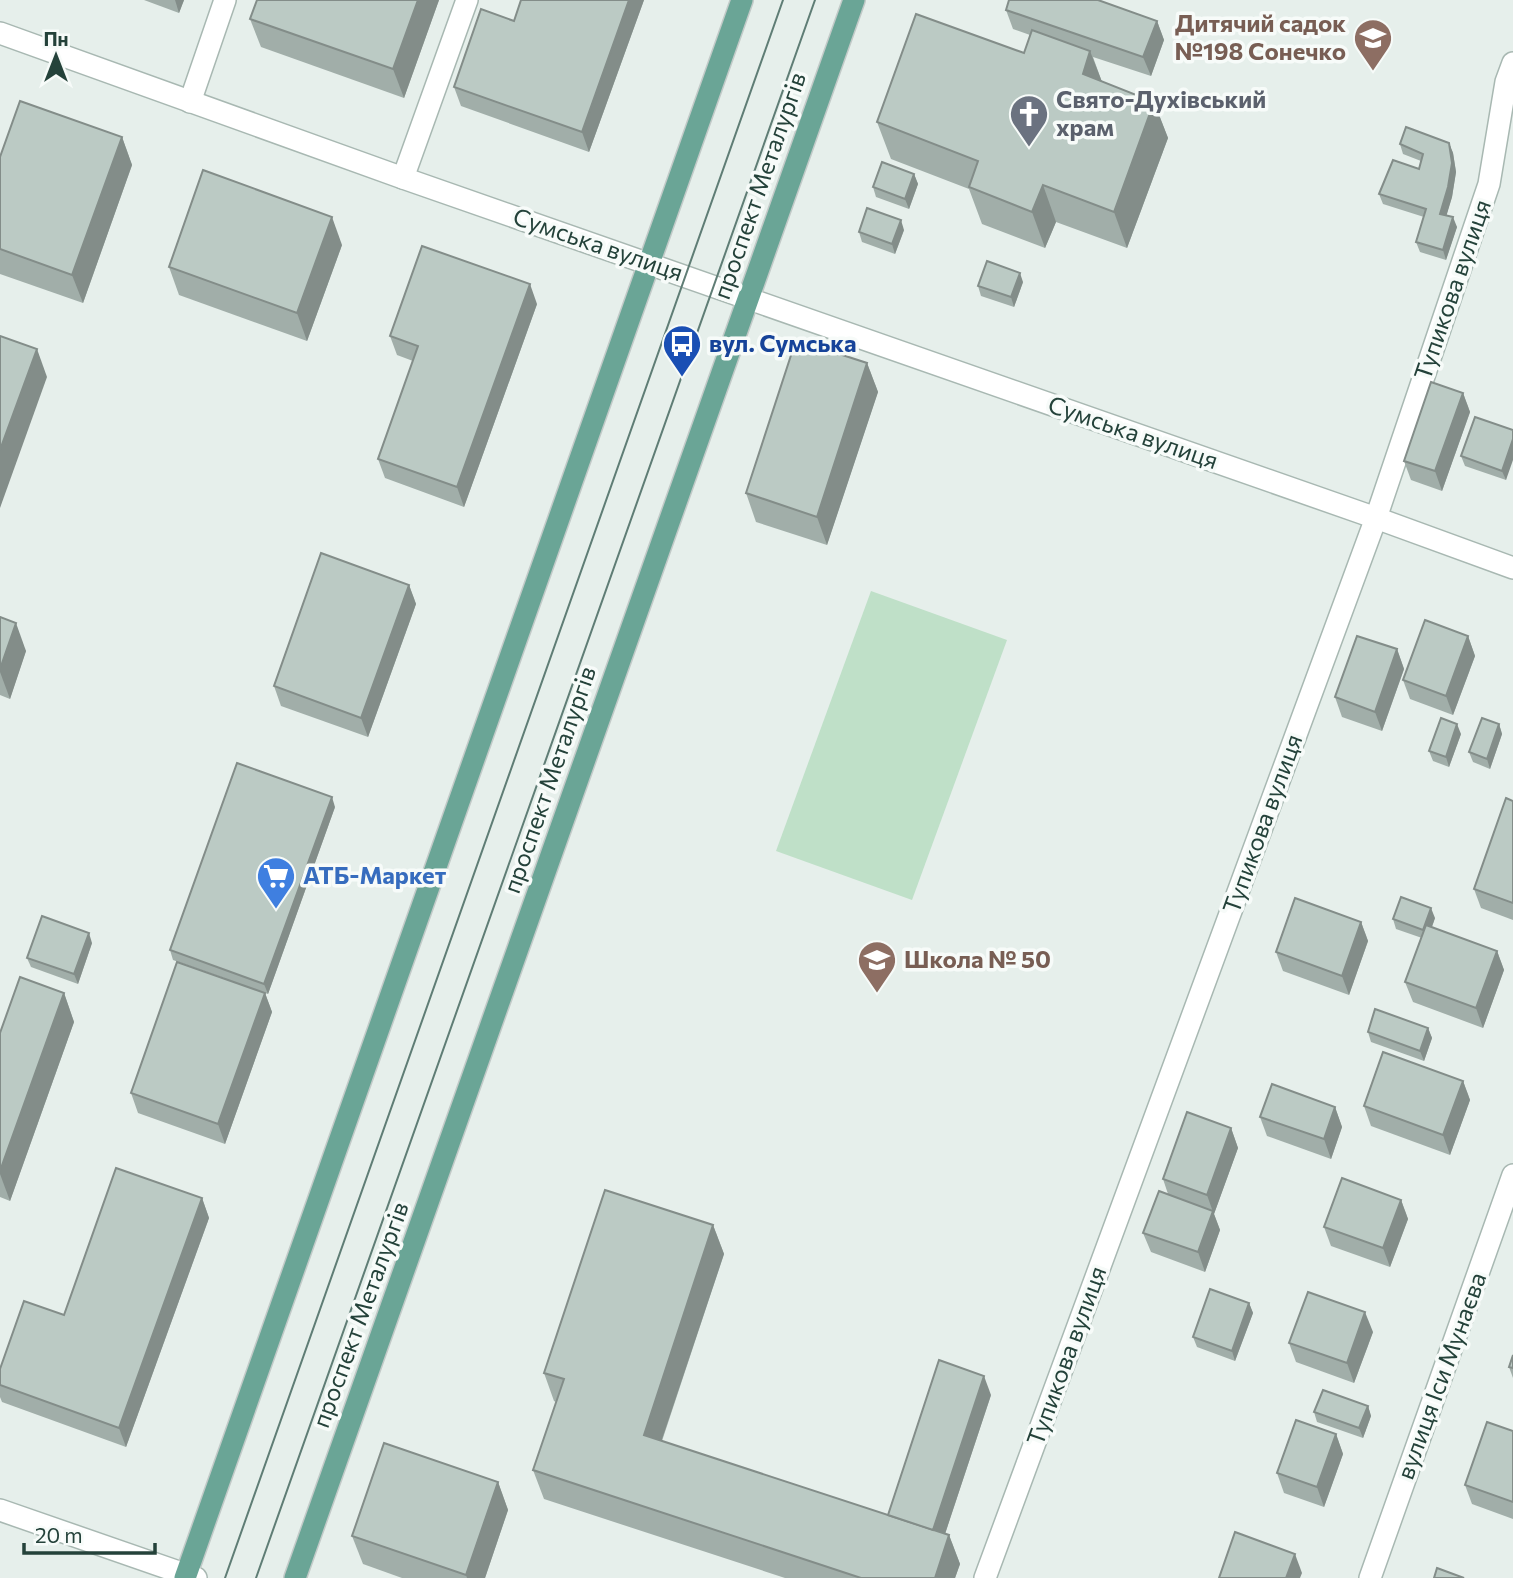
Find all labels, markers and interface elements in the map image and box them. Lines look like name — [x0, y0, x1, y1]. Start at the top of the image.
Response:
place label: Дитячий садок №198 Сонечко — [1175, 8, 1346, 65]
school or university icon: Дитячий садок №198 Сонечко — [1352, 17, 1394, 72]
north arrow — [21, 21, 91, 91]
text: Пн — [43, 27, 69, 50]
street label: проспект Металургів — [706, 68, 811, 303]
place label: Свято-Духівський храм — [1056, 84, 1266, 141]
church icon: Свято-Духівський храм — [1008, 93, 1050, 148]
street label: Тупикова вулиця — [1407, 196, 1496, 383]
street label: Сумська вулиця — [510, 201, 687, 286]
bus stop icon: вул. Сумська — [661, 323, 703, 378]
place label: вул. Сумська — [709, 328, 857, 357]
street label: Сумська вулиця — [1045, 389, 1222, 474]
street label: проспект Металургів — [496, 662, 601, 897]
street label: Тупикова вулиця — [1216, 730, 1307, 917]
supermarket icon: АТБ-Маркет — [255, 855, 297, 910]
place label: АТБ-Маркет — [303, 860, 447, 889]
school or university icon: Школа № 50 — [856, 939, 898, 994]
place label: Школа № 50 — [904, 944, 1051, 973]
street label: проспект Металургів — [305, 1198, 414, 1431]
street label: Тупикова вулиця — [1020, 1262, 1111, 1449]
street label: вулиця Іси Мунаєва — [1390, 1268, 1491, 1483]
scale bar — [24, 1512, 156, 1556]
text: 20 m — [35, 1522, 83, 1547]

